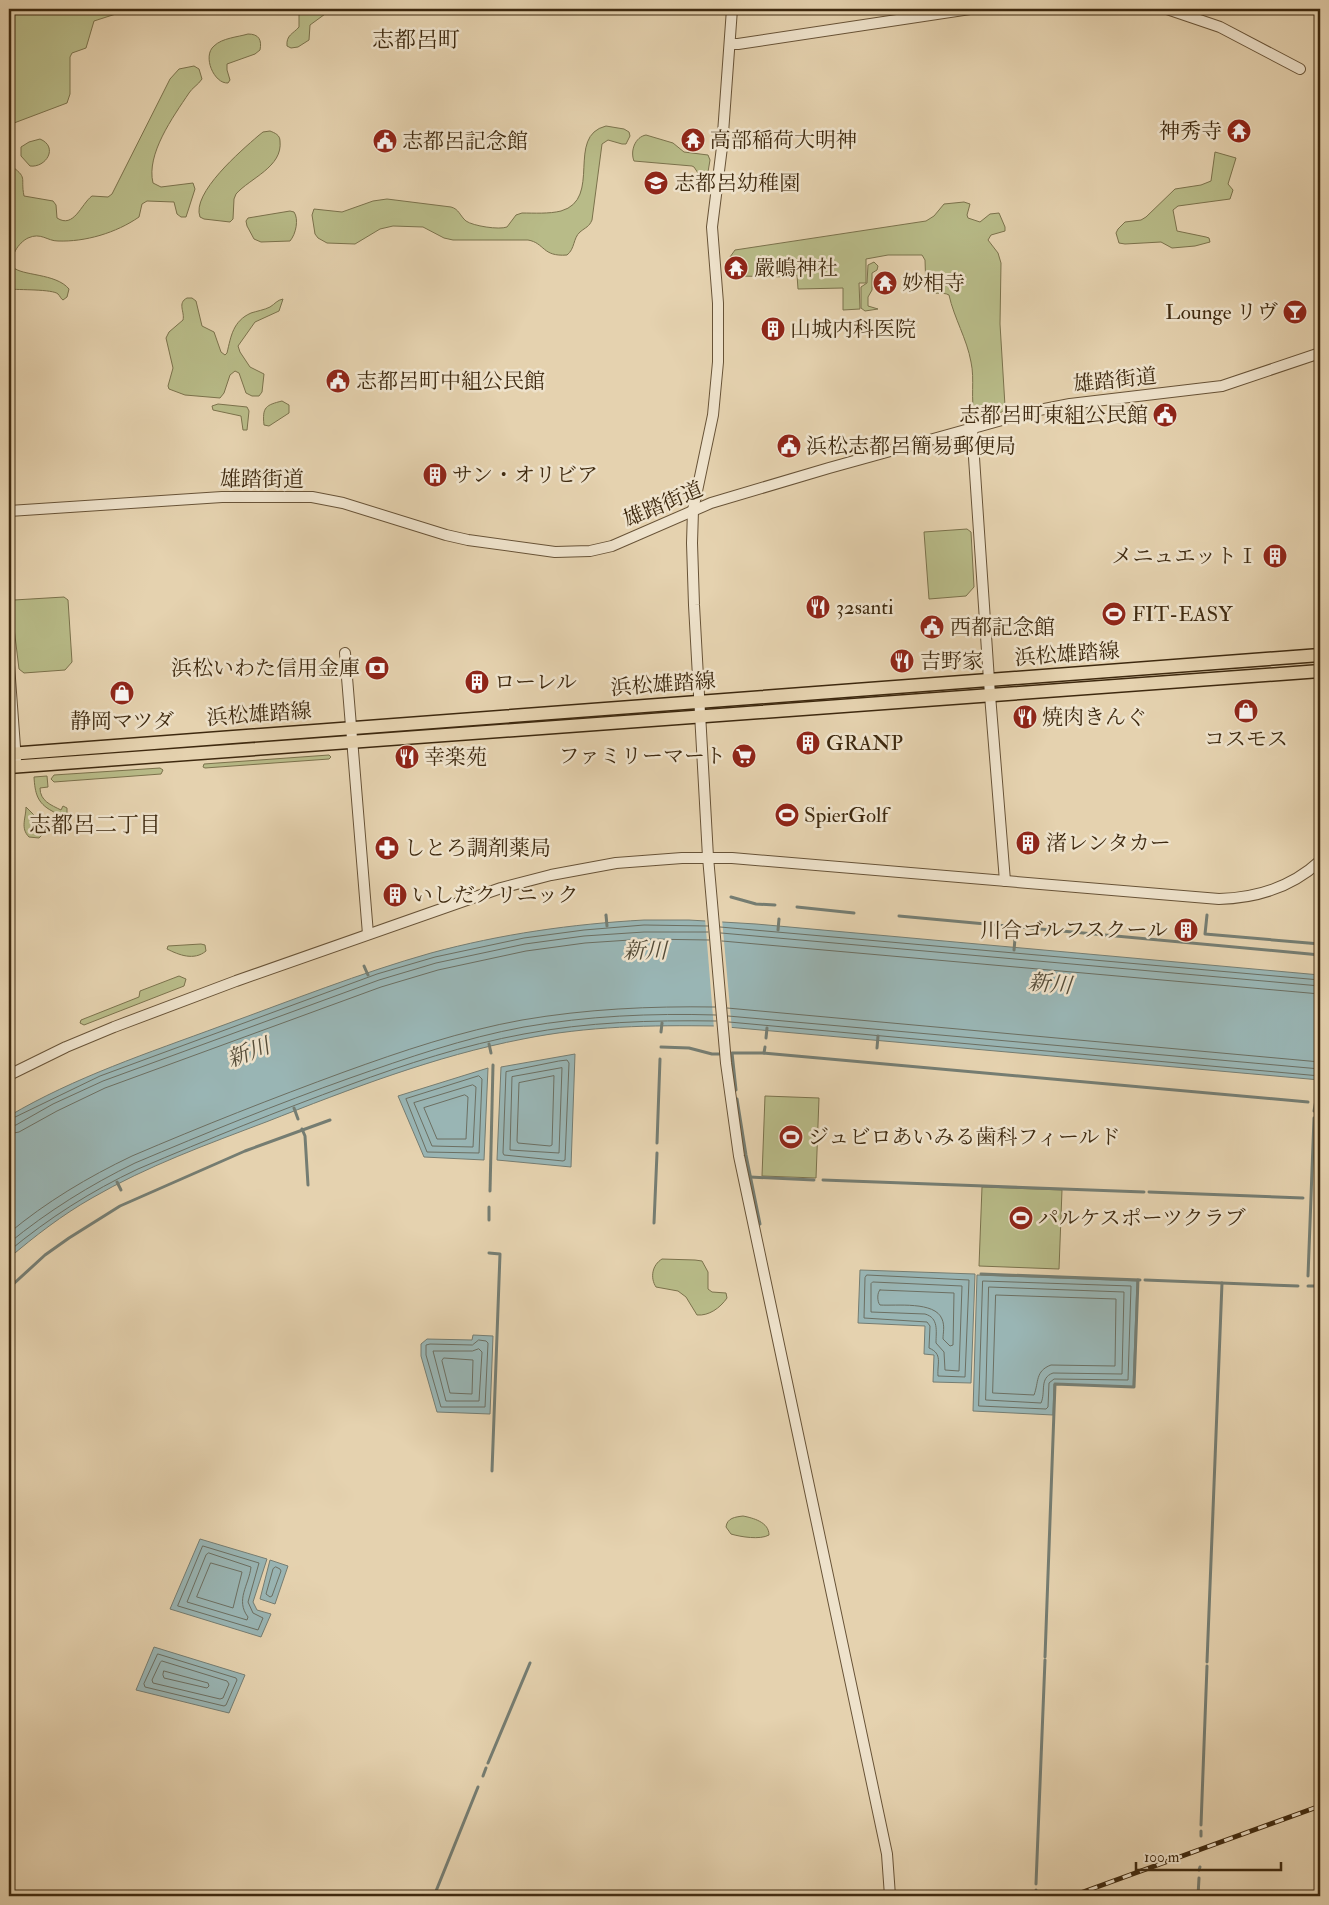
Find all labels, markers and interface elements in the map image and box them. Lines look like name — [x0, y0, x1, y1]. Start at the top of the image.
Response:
district label: 志都呂町 — [372, 26, 460, 54]
place label: 神秀寺 — [1159, 118, 1222, 145]
temple icon: 神秀寺 — [1226, 118, 1252, 144]
temple icon: 高部稲荷大明神 — [680, 127, 706, 153]
place label: 高部稲荷大明神 — [710, 127, 857, 154]
public building icon: 志都呂記念館 — [372, 128, 398, 154]
place label: 志都呂記念館 — [402, 128, 528, 155]
school or university icon: 志都呂幼稚園 — [643, 170, 669, 196]
place label: 志都呂幼稚園 — [674, 170, 800, 197]
temple icon: 嚴嶋神社 — [723, 255, 749, 281]
place label: 嚴嶋神社 — [754, 255, 838, 282]
temple icon: 妙相寺 — [872, 270, 898, 296]
place label: 妙相寺 — [902, 270, 965, 297]
place label: Lounge リヴ — [1165, 299, 1278, 326]
bar icon: Lounge リヴ — [1282, 299, 1308, 325]
building icon: 山城内科医院 — [760, 316, 786, 342]
place label: 山城内科医院 — [790, 316, 916, 343]
street label: 雄踏街道 — [1072, 363, 1158, 398]
public building icon: 志都呂町中組公民館 — [325, 368, 351, 394]
place label: 志都呂町中組公民館 — [356, 368, 545, 395]
place label: 志都呂町東組公民館 — [959, 402, 1148, 429]
public building icon: 志都呂町東組公民館 — [1152, 402, 1178, 428]
public building icon: 浜松志都呂簡易郵便局 — [776, 433, 802, 459]
place label: 浜松志都呂簡易郵便局 — [806, 433, 1016, 460]
building icon: サン・オリビア — [422, 462, 448, 488]
place label: サン・オリビア — [452, 462, 598, 489]
street label: 雄踏街道 — [220, 466, 304, 493]
street label: 雄踏街道 — [619, 476, 707, 533]
place label: メニュエットⅠ — [1111, 543, 1258, 570]
building icon: メニュエットⅠ — [1262, 543, 1288, 569]
restaurant icon: 32santi — [805, 594, 831, 620]
place label: 32santi — [836, 594, 894, 621]
sports icon: FIT-EASY — [1101, 601, 1127, 627]
place label: FIT-EASY — [1132, 601, 1233, 628]
public building icon: 西都記念館 — [919, 614, 945, 640]
place label: 西都記念館 — [950, 614, 1055, 641]
street label: 浜松雄踏線 — [1014, 637, 1120, 672]
restaurant icon: 吉野家 — [889, 648, 915, 674]
place label: 吉野家 — [920, 648, 983, 675]
place label: 浜松いわた信用金庫 — [171, 655, 360, 682]
bank icon: 浜松いわた信用金庫 — [364, 655, 390, 681]
street label: 浜松雄踏線 — [610, 667, 716, 702]
building icon: ローレル — [464, 669, 490, 695]
place label: ローレル — [494, 669, 577, 696]
shop icon: 静岡マツダ — [109, 680, 135, 706]
street label: 浜松雄踏線 — [206, 697, 312, 732]
shop icon: コスモス — [1233, 698, 1259, 724]
restaurant icon: 焼肉きんぐ — [1012, 704, 1038, 730]
place label: 焼肉きんぐ — [1042, 704, 1147, 731]
place label: 静岡マツダ — [70, 708, 174, 735]
place label: コスモス — [1204, 726, 1288, 753]
building icon: GRANP — [795, 730, 821, 756]
place label: GRANP — [826, 730, 903, 757]
place label: ファミリーマート — [558, 743, 726, 770]
supermarket icon: ファミリーマート — [731, 743, 757, 769]
restaurant icon: 幸楽苑 — [394, 744, 420, 770]
place label: 幸楽苑 — [424, 744, 487, 771]
sports icon: SpierGolf — [774, 802, 800, 828]
place label: SpierGolf — [804, 802, 891, 829]
district label: 志都呂二丁目 — [29, 811, 161, 839]
building icon: 渚レンタカー — [1015, 830, 1041, 856]
place label: 渚レンタカー — [1046, 830, 1171, 857]
pharmacy icon: しとろ調剤薬局 — [374, 835, 400, 861]
place label: しとろ調剤薬局 — [404, 835, 551, 862]
building icon: いしだクリニック — [382, 882, 408, 908]
place label: いしだクリニック — [412, 882, 579, 909]
place label: 川合ゴルフスクール — [980, 917, 1168, 944]
building icon: 川合ゴルフスクール — [1173, 917, 1199, 943]
water label: 新川 — [623, 937, 669, 965]
water label: 新川 — [1027, 968, 1075, 1000]
water label: 新川 — [223, 1031, 276, 1074]
sports icon: ジュビロあいみる歯科フィールド — [778, 1124, 804, 1150]
place label: ジュビロあいみる歯科フィールド — [808, 1124, 1120, 1151]
sports icon: パルケスポーツクラブ — [1008, 1205, 1034, 1231]
place label: パルケスポーツクラブ — [1038, 1205, 1246, 1232]
scale bar — [1136, 1840, 1282, 1872]
text: 100 m — [1144, 1848, 1180, 1867]

